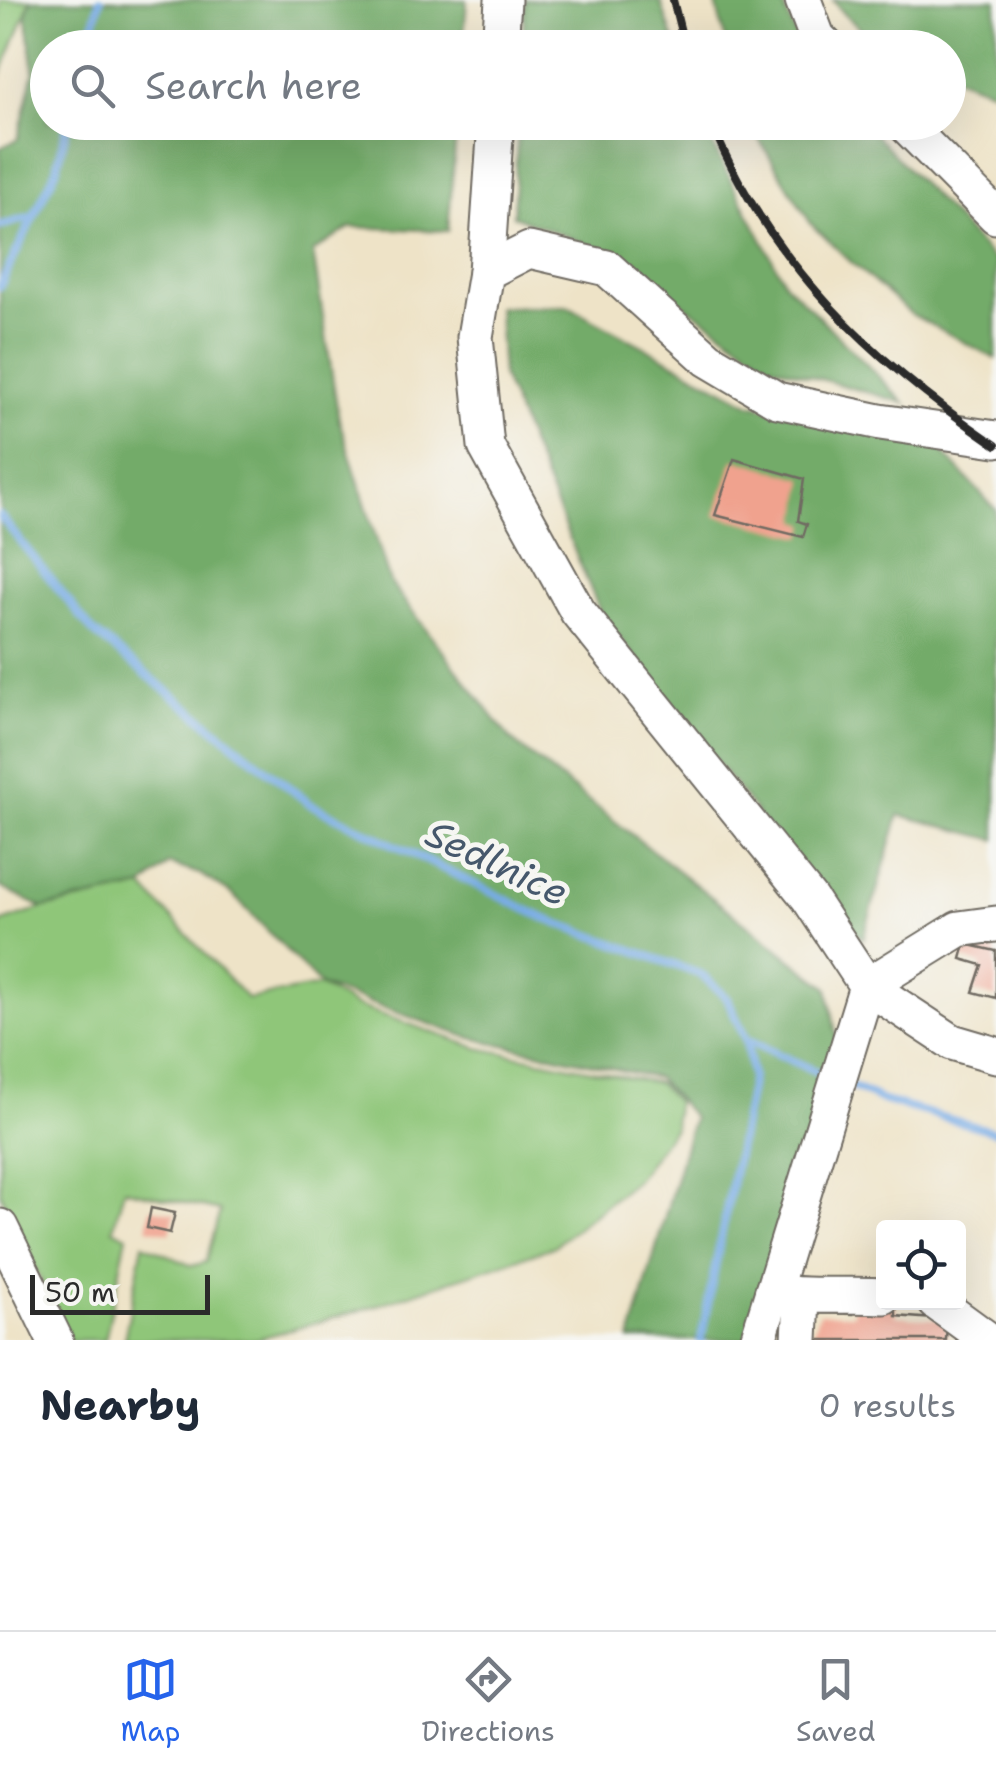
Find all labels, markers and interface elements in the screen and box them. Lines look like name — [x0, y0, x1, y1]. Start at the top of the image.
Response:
search box — [30, 30, 966, 140]
icon: search — [65, 58, 120, 113]
text: Search here — [145, 60, 362, 111]
water label: Sedlnice — [418, 807, 577, 918]
map controls — [876, 1220, 966, 1310]
button: locate — [876, 1220, 966, 1310]
scale bar — [30, 1270, 210, 1314]
text: 50 m — [45, 1273, 115, 1311]
text: Nearby — [40, 1377, 200, 1433]
text: 0 results — [819, 1384, 956, 1427]
tab: Map — [121, 1652, 180, 1750]
tab: Directions — [421, 1652, 555, 1750]
tab: Saved — [796, 1652, 875, 1750]

